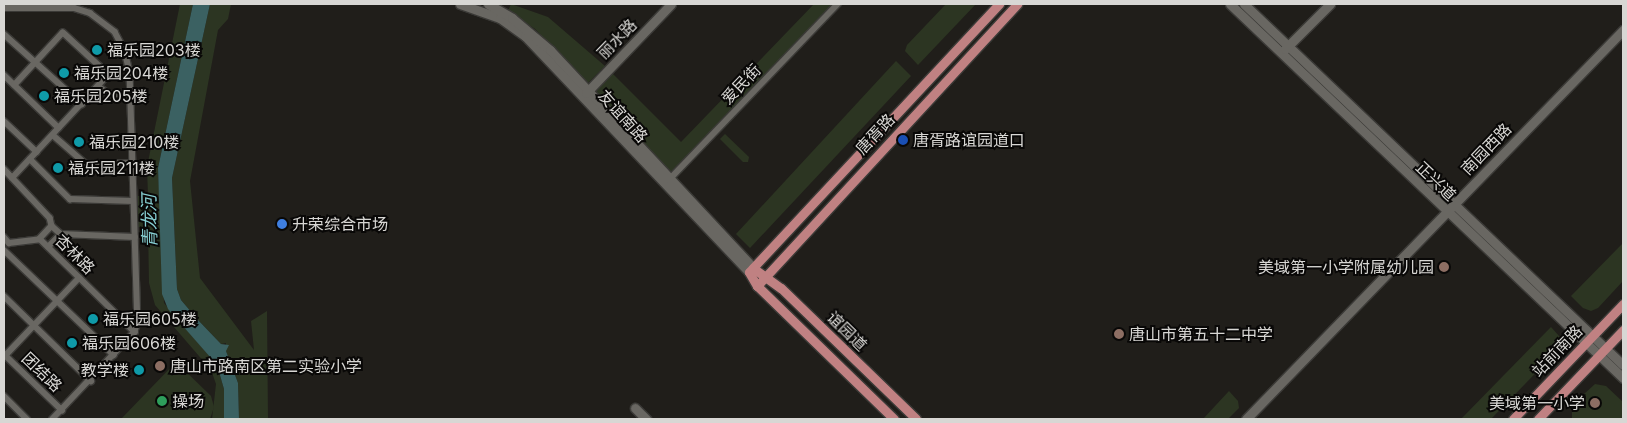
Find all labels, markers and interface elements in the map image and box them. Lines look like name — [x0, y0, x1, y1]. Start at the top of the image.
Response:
street label: 丽水路 — [593, 15, 641, 63]
place label: 福乐园203楼 — [107, 40, 201, 60]
marker: 福乐园203楼 — [91, 44, 103, 56]
street label: 爱民街 — [717, 60, 765, 108]
place label: 福乐园204楼 — [74, 63, 168, 83]
marker: 福乐园204楼 — [58, 67, 70, 79]
place label: 福乐园205楼 — [54, 86, 148, 106]
street label: 友谊南路 — [594, 86, 652, 146]
marker: 福乐园205楼 — [38, 90, 50, 102]
street label: 唐胥路 — [852, 110, 898, 158]
street label: 南园西路 — [1457, 119, 1515, 179]
place label: 唐胥路谊园道口 — [913, 130, 1025, 150]
place label: 福乐园210楼 — [89, 132, 179, 152]
marker: 唐胥路谊园道口 — [897, 134, 909, 146]
marker: 福乐园210楼 — [73, 136, 85, 148]
street label: 正兴道 — [1412, 157, 1460, 205]
place label: 福乐园211楼 — [68, 158, 155, 178]
marker: 福乐园211楼 — [52, 162, 64, 174]
water label: 青龙河 — [139, 194, 161, 248]
place label: 升荣综合市场 — [292, 214, 388, 234]
marker: 升荣综合市场 — [276, 218, 288, 230]
street label: 杏林路 — [51, 230, 99, 278]
place label: 美域第一小学附属幼儿园 — [1258, 257, 1434, 277]
marker: 美域第一小学附属幼儿园 — [1438, 261, 1450, 273]
street label: 谊园道 — [823, 307, 871, 355]
place label: 福乐园605楼 — [103, 309, 197, 329]
marker: 福乐园605楼 — [87, 313, 99, 325]
street label: 站前南路 — [1528, 321, 1586, 381]
place label: 唐山市第五十二中学 — [1129, 324, 1273, 344]
marker: 唐山市第五十二中学 — [1113, 328, 1125, 340]
place label: 福乐园606楼 — [82, 333, 176, 353]
marker: 福乐园606楼 — [66, 337, 78, 349]
street label: 团结路 — [18, 348, 66, 396]
place label: 唐山市路南区第二实验小学 — [170, 356, 362, 376]
place label: 教学楼 — [81, 360, 129, 380]
marker: 唐山市路南区第二实验小学 — [154, 360, 166, 372]
marker: 教学楼 — [133, 364, 145, 376]
place label: 操场 — [172, 391, 204, 411]
place label: 美域第一小学 — [1489, 393, 1585, 413]
marker: 操场 — [156, 395, 168, 407]
marker: 美域第一小学 — [1589, 397, 1601, 409]

